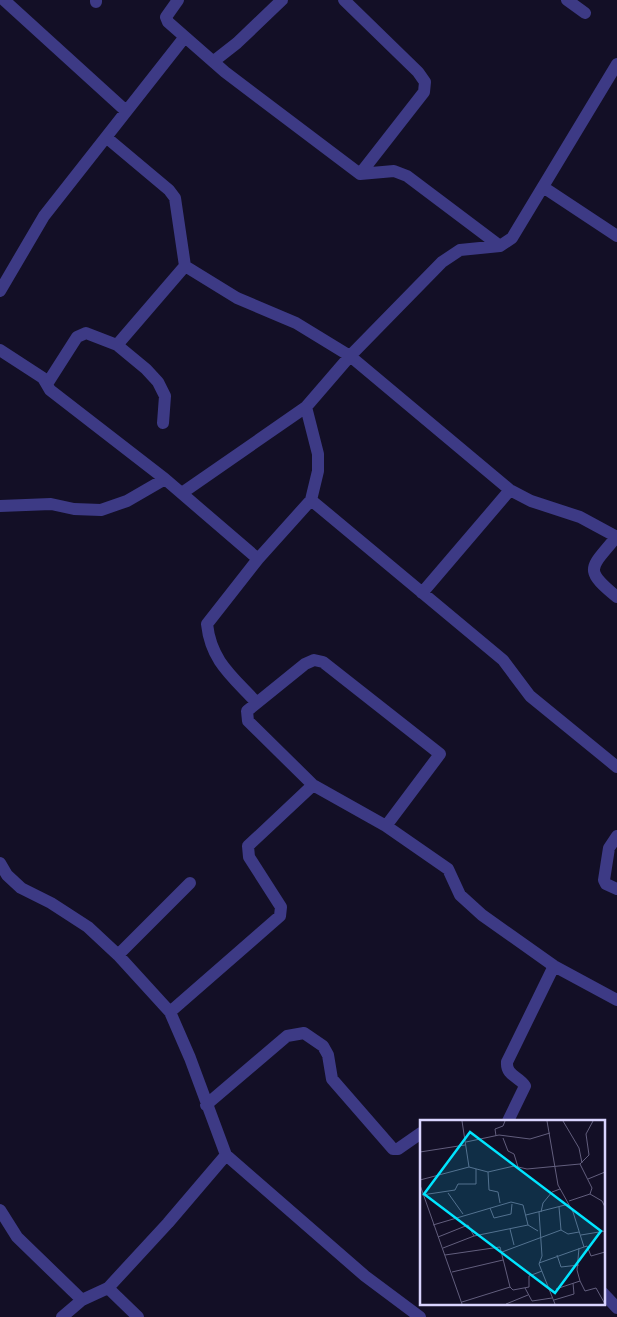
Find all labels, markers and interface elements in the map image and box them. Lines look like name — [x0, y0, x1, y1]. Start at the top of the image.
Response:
inset map — [420, 1120, 604, 1304]

